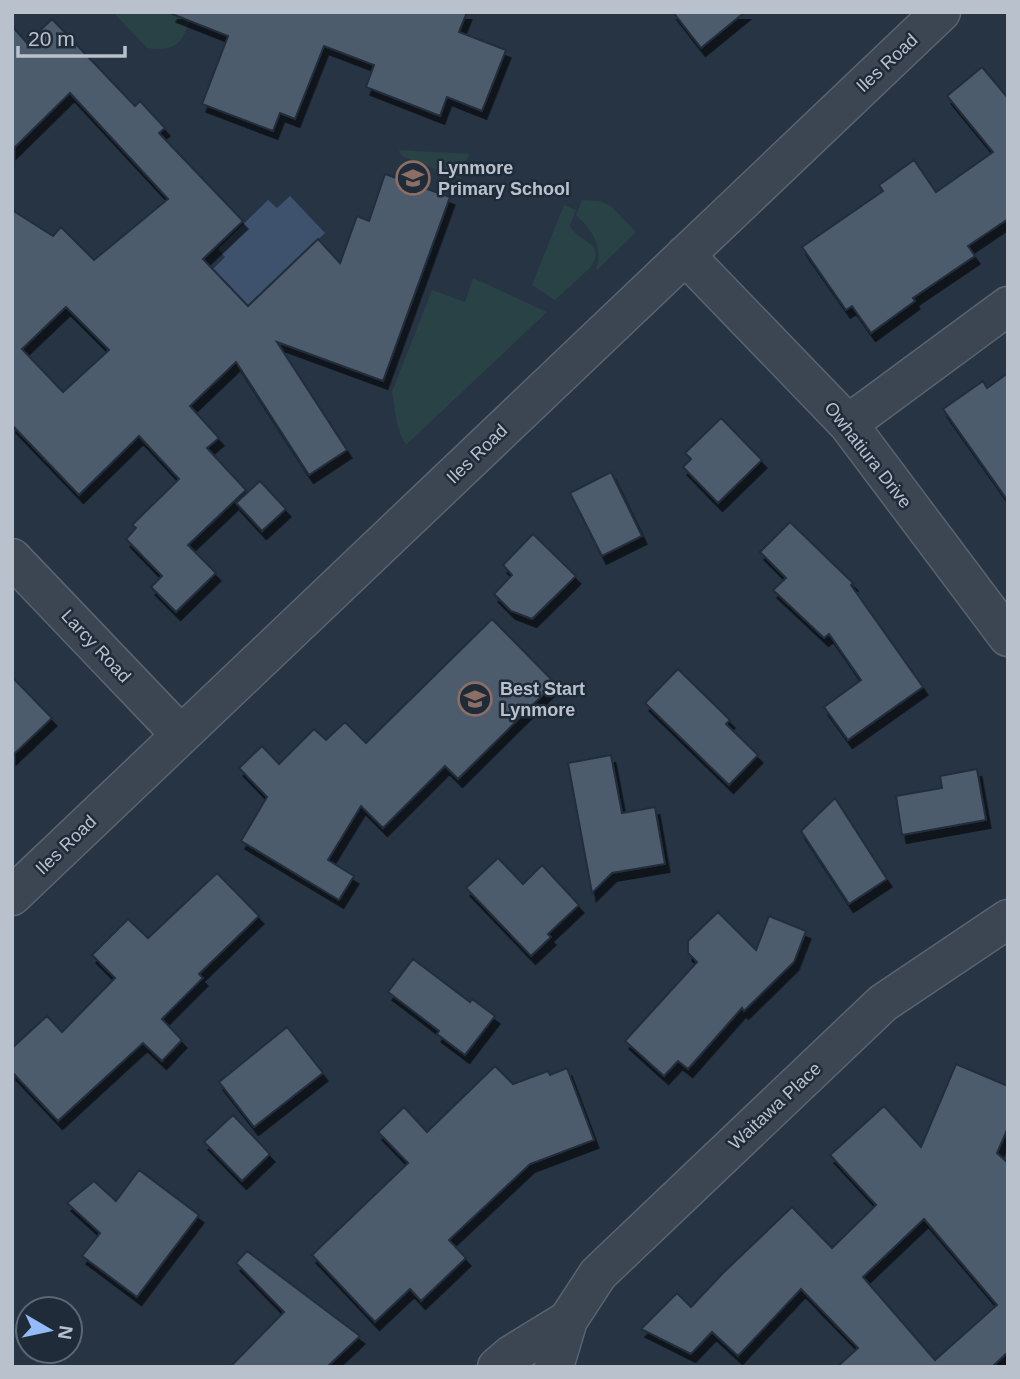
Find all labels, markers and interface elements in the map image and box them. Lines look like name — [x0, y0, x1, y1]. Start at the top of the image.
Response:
scale bar — [18, 14, 124, 58]
text: 20 m — [28, 27, 75, 50]
street label: Iles Road — [852, 30, 922, 96]
place label: Lynmore Primary School — [438, 158, 570, 199]
school or university icon: Lynmore Primary School — [394, 159, 432, 197]
street label: Owhatiura Drive — [820, 398, 916, 512]
street label: Iles Road — [443, 420, 511, 488]
street label: Larcy Road — [57, 606, 135, 686]
place label: Best Start Lynmore — [500, 679, 585, 720]
school or university icon: Best Start Lynmore — [456, 680, 494, 718]
street label: Iles Road — [32, 811, 100, 879]
street label: Waitawa Place — [725, 1058, 825, 1154]
north arrow — [14, 1295, 84, 1365]
text: N — [54, 1324, 77, 1341]

